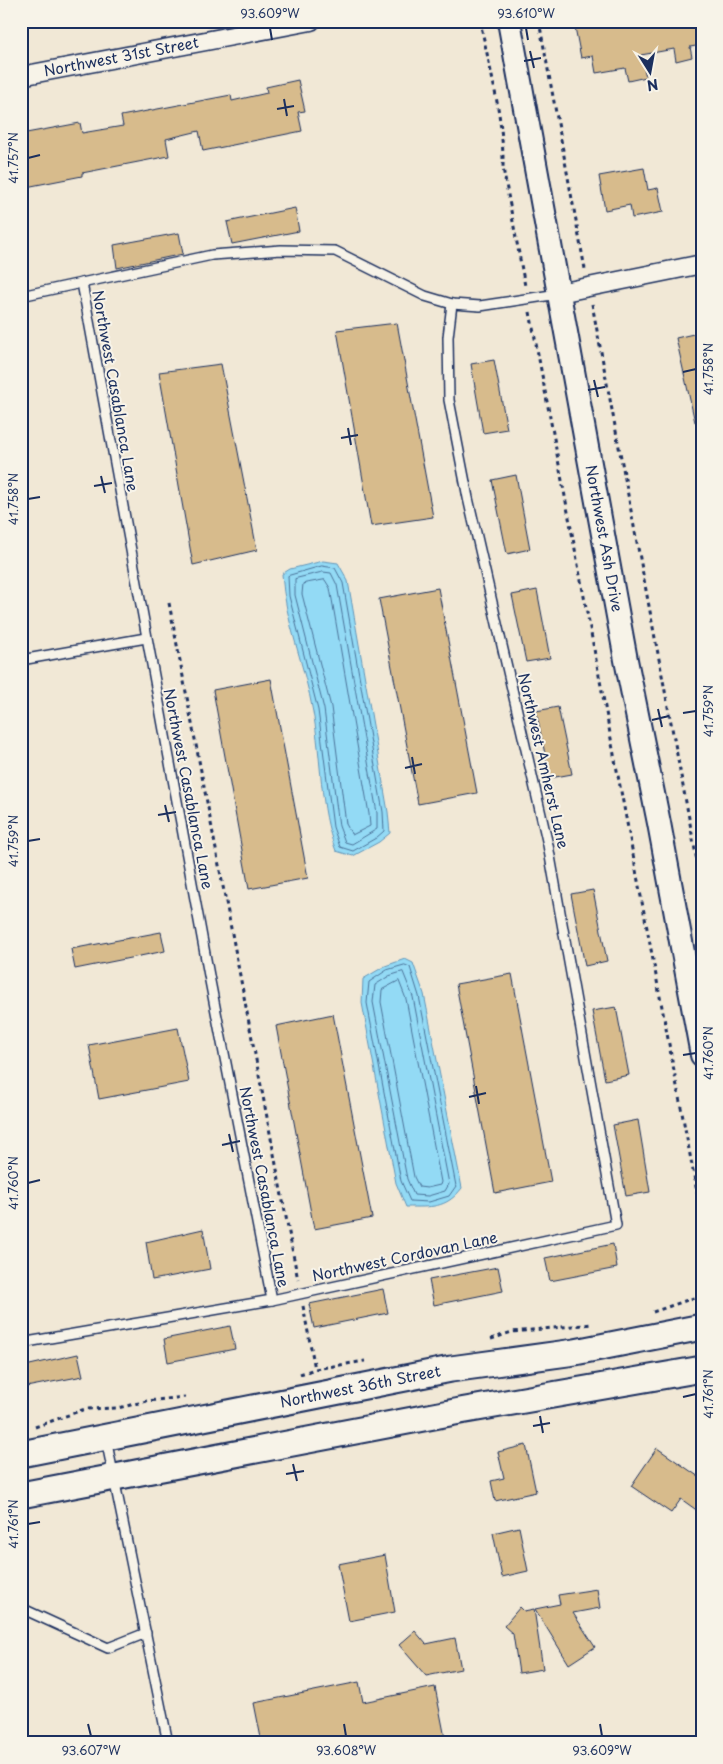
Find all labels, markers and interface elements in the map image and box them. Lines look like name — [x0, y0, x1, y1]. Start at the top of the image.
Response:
text: 93.609°W — [240, 4, 300, 22]
text: 93.610°W — [497, 4, 555, 22]
street label: Northwest 31st Street — [42, 30, 201, 81]
north arrow — [626, 48, 676, 98]
text: N — [645, 74, 660, 97]
text: 41.757°N — [4, 132, 22, 184]
street label: Northwest Casablanca Lane — [87, 288, 146, 493]
text: 41.758°N — [699, 343, 717, 395]
street label: Northwest Ash Drive — [580, 463, 630, 614]
text: 41.758°N — [4, 473, 22, 525]
street label: Northwest Amherst Lane — [513, 670, 576, 851]
text: 41.759°N — [699, 685, 717, 737]
street label: Northwest Casablanca Lane — [159, 686, 220, 891]
text: 41.759°N — [4, 815, 22, 867]
text: 41.760°N — [699, 1026, 717, 1080]
street label: Northwest Casablanca Lane — [235, 1084, 296, 1289]
text: 41.760°N — [4, 1156, 22, 1210]
street label: Northwest Cordovan Lane — [310, 1225, 500, 1286]
street label: Northwest 36th Street — [278, 1358, 442, 1413]
text: 41.761°N — [699, 1369, 717, 1419]
text: 41.761°N — [4, 1499, 22, 1549]
text: 93.607°W — [61, 1741, 121, 1759]
text: 93.608°W — [316, 1741, 377, 1759]
text: 93.609°W — [572, 1741, 632, 1759]

